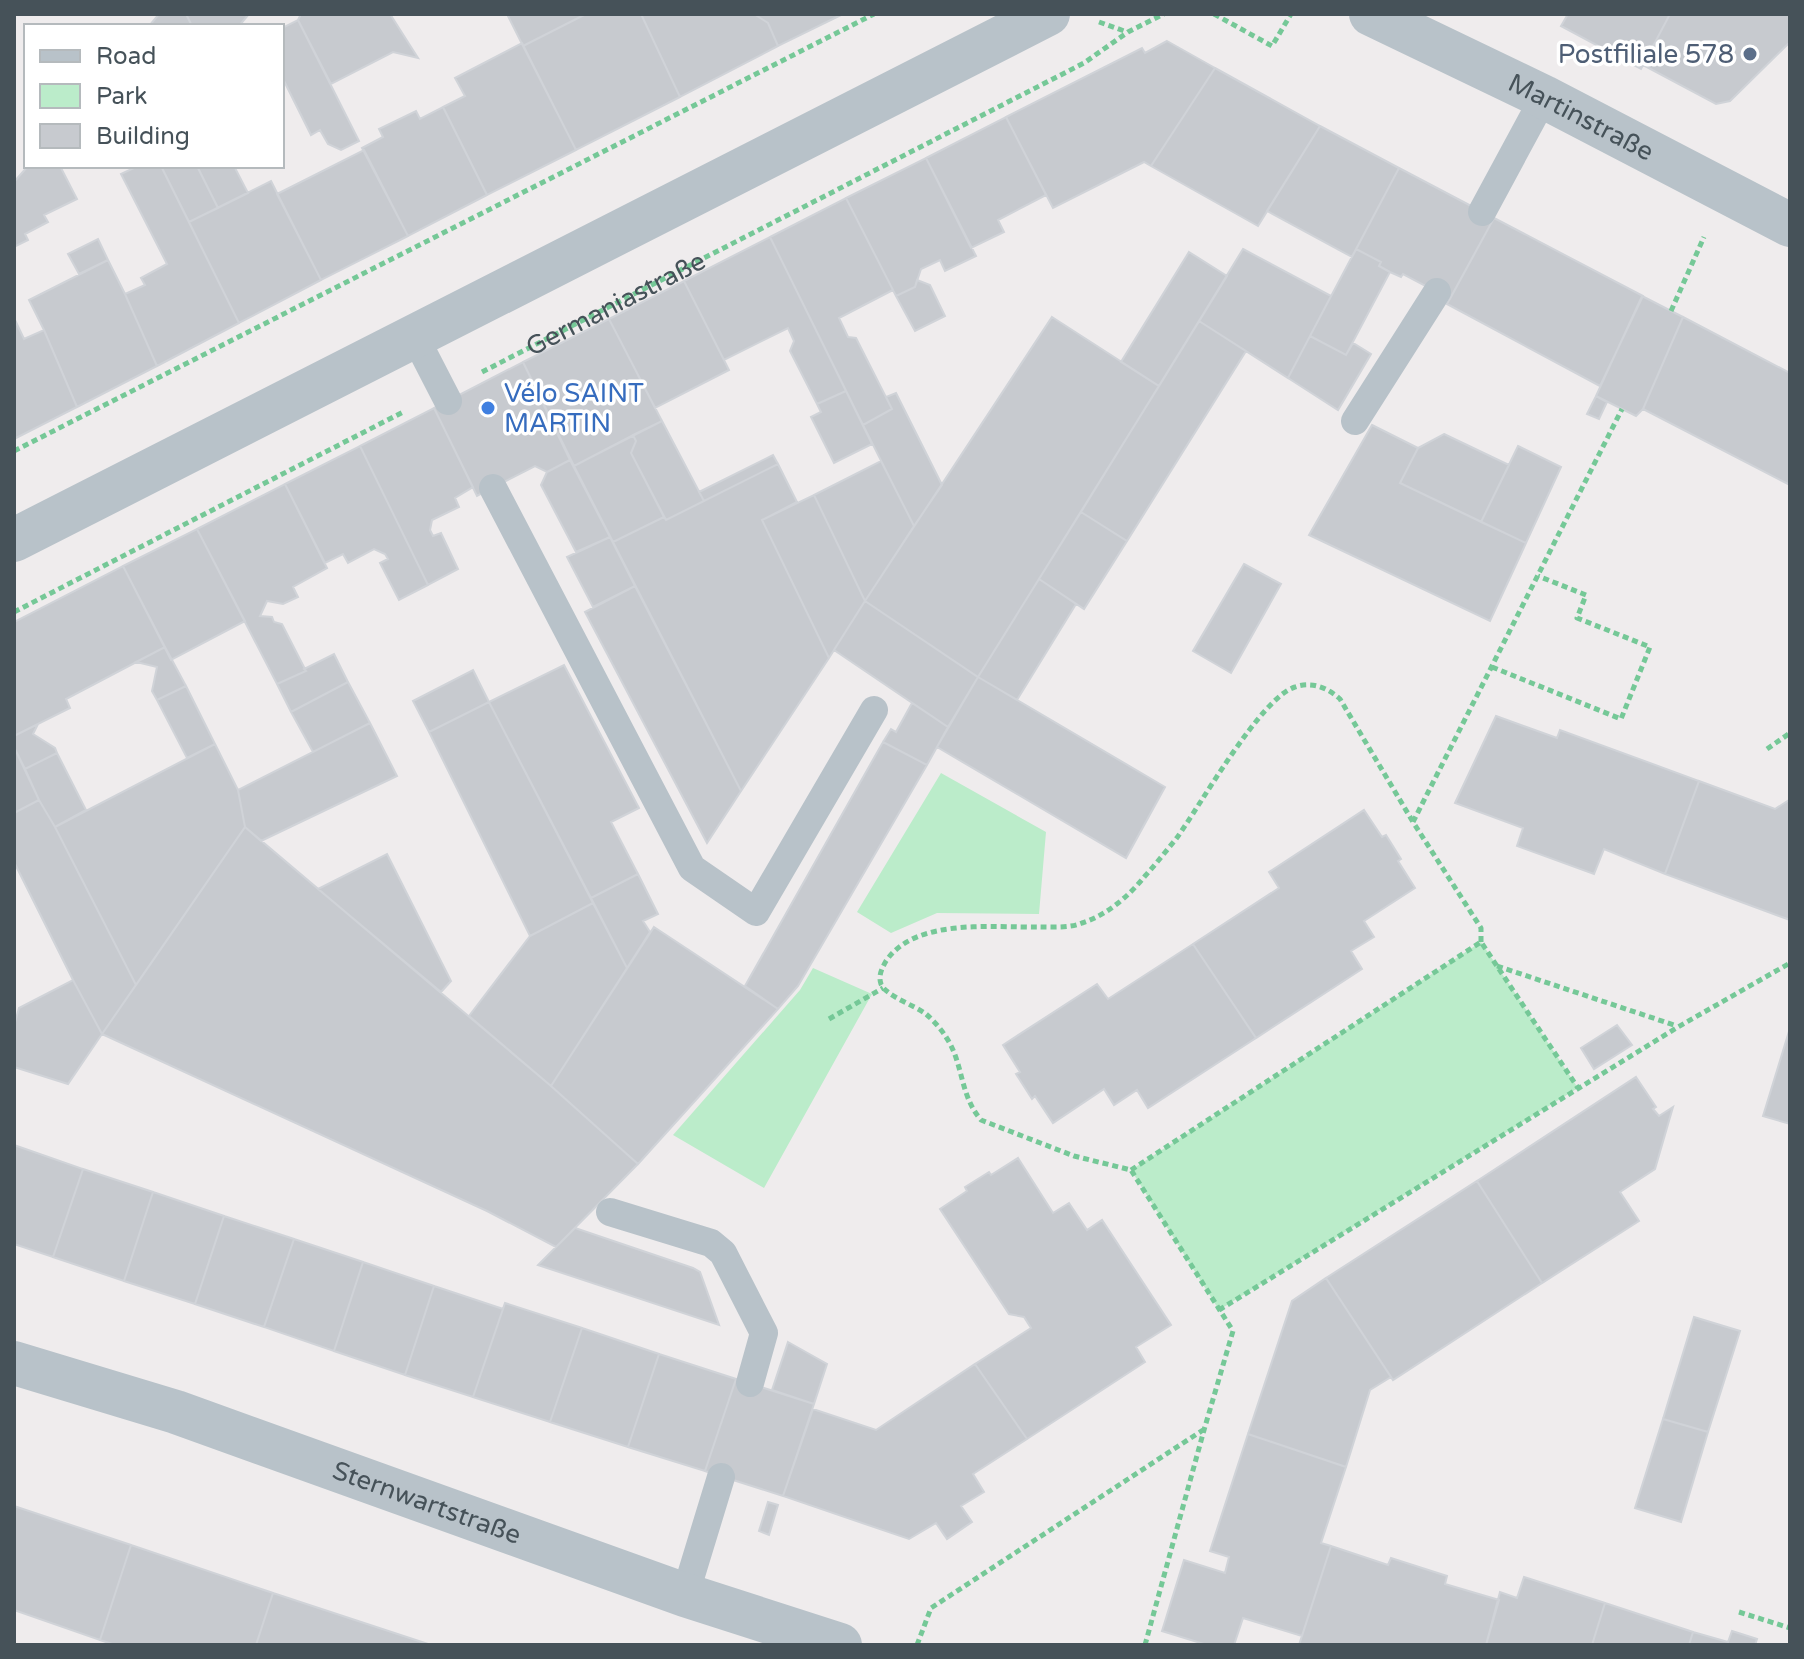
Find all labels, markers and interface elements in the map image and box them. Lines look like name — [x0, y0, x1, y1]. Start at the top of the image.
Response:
legend — [24, 24, 284, 168]
place label: Postfiliale 578 — [1558, 39, 1734, 70]
text: Road — [96, 42, 156, 71]
marker: Postfiliale 578 — [1741, 45, 1759, 63]
street label: Martinstraße — [1503, 67, 1659, 167]
text: Park — [96, 82, 147, 111]
text: Building — [96, 122, 190, 151]
street label: Germaniastraße — [521, 245, 710, 362]
place label: Vélo SAINT MARTIN — [504, 378, 644, 439]
marker: Vélo SAINT MARTIN — [479, 399, 497, 417]
street label: Sternwartstraße — [329, 1454, 525, 1550]

